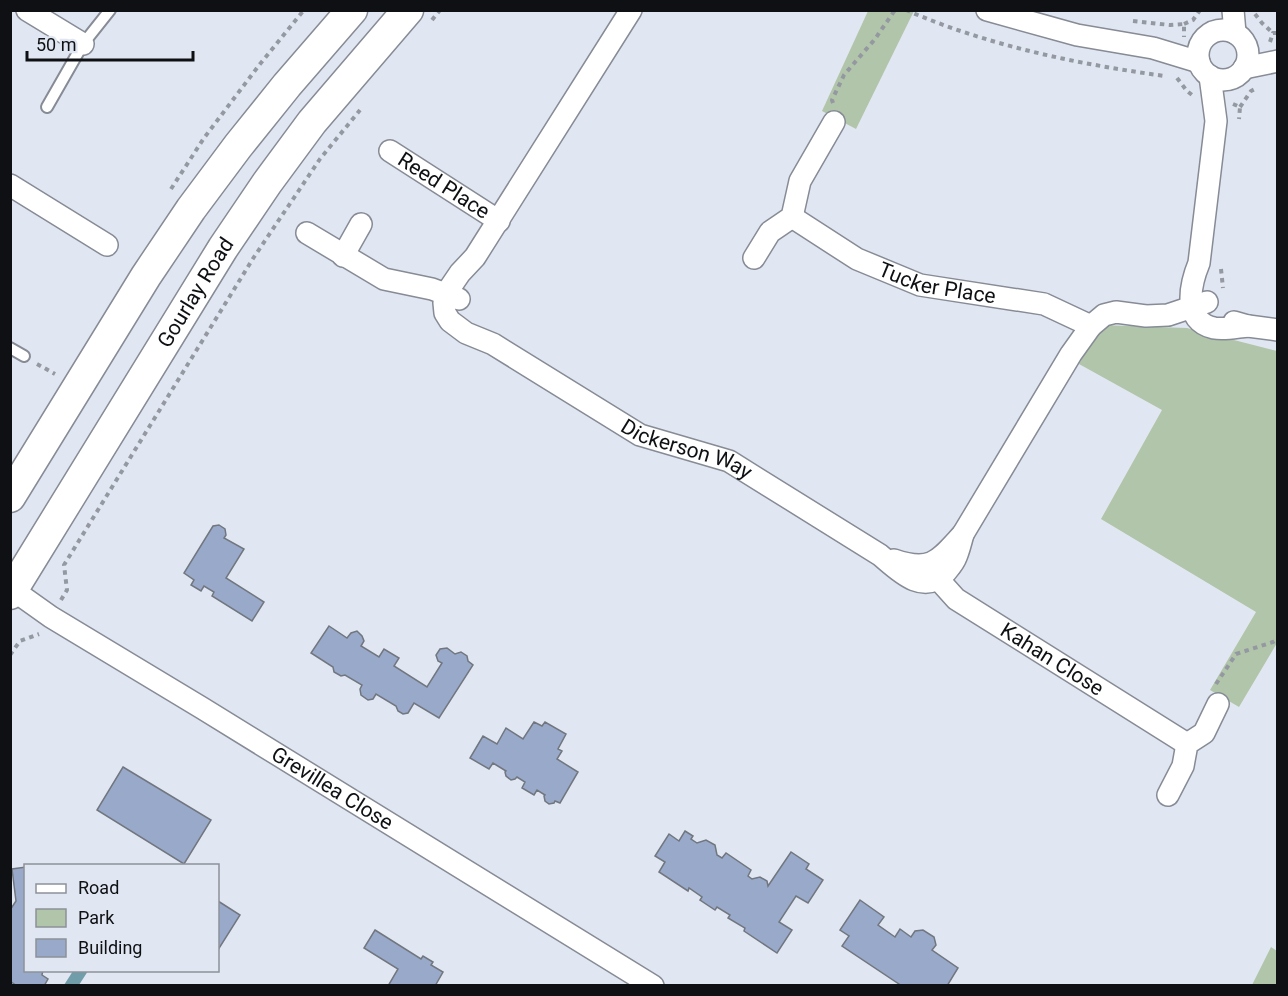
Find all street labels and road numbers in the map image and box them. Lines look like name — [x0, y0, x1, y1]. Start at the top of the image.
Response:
street label: Reed Place — [394, 147, 494, 224]
street label: Gourlay Road — [153, 233, 239, 352]
street label: Tucker Place — [875, 257, 997, 308]
street label: Dickerson Way — [617, 414, 757, 484]
street label: Kahan Close — [996, 618, 1108, 701]
street label: Grevillea Close — [267, 742, 397, 835]

